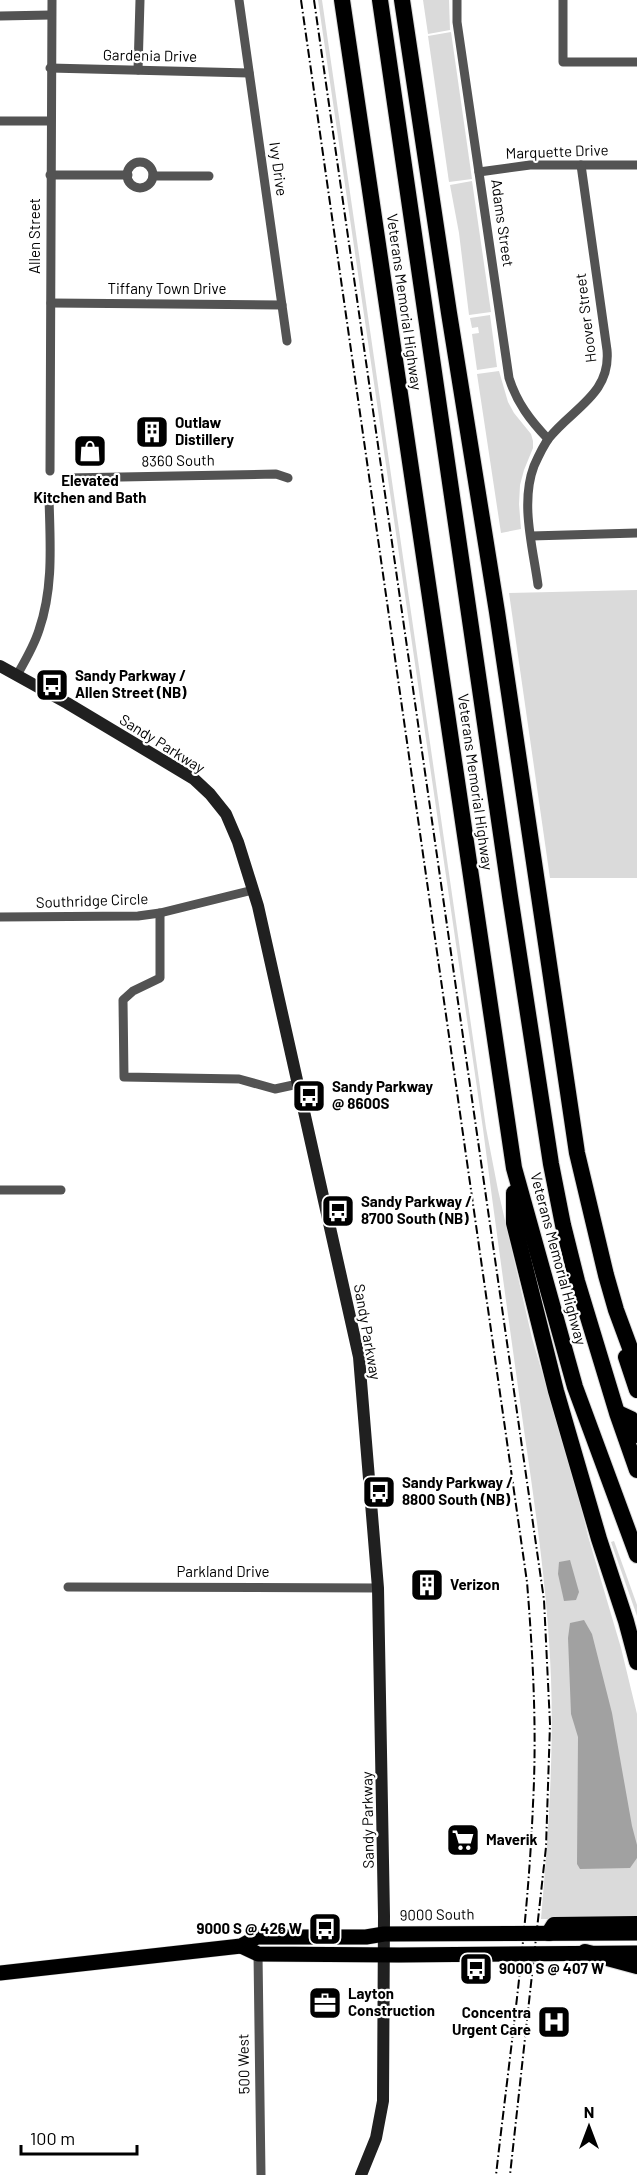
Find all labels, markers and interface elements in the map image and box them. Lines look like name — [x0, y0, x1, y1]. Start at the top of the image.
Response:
street label: Gardenia Drive — [103, 45, 197, 65]
street label: Marquette Drive — [505, 140, 609, 162]
street label: Ivy Drive — [266, 141, 292, 197]
street label: Adams Street — [488, 178, 518, 268]
street label: Allen Street — [25, 198, 43, 274]
street label: Veterans Memorial Highway — [384, 212, 426, 391]
street label: Hoover Street — [571, 272, 599, 364]
street label: Tiffany Town Drive — [108, 279, 226, 297]
place label: Outlaw Distillery — [175, 413, 235, 448]
building icon: Outlaw Distillery — [134, 414, 170, 450]
shop icon: Elevated Kitchen and Bath — [72, 433, 108, 469]
street label: 8360 South — [141, 450, 215, 470]
place label: Elevated Kitchen and Bath — [34, 471, 146, 506]
place label: Sandy Parkway / Allen Street (NB) — [75, 666, 187, 701]
bus stop icon: Sandy Parkway / Allen Street (NB) — [34, 667, 70, 703]
street label: Veterans Memorial Highway — [455, 692, 497, 871]
street label: Sandy Parkway — [117, 710, 209, 777]
street label: Southridge Circle — [35, 889, 149, 911]
place label: Sandy Parkway @ 8600S — [332, 1077, 434, 1112]
bus stop icon: Sandy Parkway @ 8600S — [291, 1078, 327, 1114]
street label: Veterans Memorial Highway — [527, 1170, 591, 1347]
place label: Sandy Parkway / 8700 South (NB) — [361, 1192, 472, 1227]
bus stop icon: Sandy Parkway / 8700 South (NB) — [320, 1193, 356, 1229]
street label: Sandy Parkway — [351, 1282, 385, 1381]
place label: Sandy Parkway / 8800 South (NB) — [402, 1473, 513, 1508]
bus stop icon: Sandy Parkway / 8800 South (NB) — [361, 1474, 397, 1510]
street label: Parkland Drive — [176, 1562, 270, 1580]
building icon: Verizon — [409, 1567, 445, 1603]
place label: Verizon — [450, 1575, 500, 1593]
street label: Sandy Parkway — [357, 1771, 377, 1869]
supermarket icon: Maverik — [445, 1822, 481, 1858]
place label: Maverik — [486, 1830, 538, 1848]
street label: 9000 South — [399, 1904, 475, 1924]
bus stop icon: 9000 S @ 426 W — [307, 1911, 343, 1947]
place label: 9000 S @ 426 W — [196, 1919, 302, 1937]
bus stop icon: 9000 S @ 407 W — [458, 1951, 494, 1987]
place label: 9000 S @ 407 W — [499, 1959, 604, 1977]
place label: Layton Construction — [348, 1984, 435, 2019]
office icon: Layton Construction — [307, 1985, 343, 2021]
place label: Concentra Urgent Care — [452, 2003, 531, 2038]
hospital icon: Concentra Urgent Care — [536, 2004, 572, 2040]
street label: 500 West — [233, 2034, 253, 2094]
north arrow — [559, 2097, 619, 2157]
text: N — [584, 2102, 594, 2121]
scale bar — [21, 2118, 136, 2156]
text: 100 m — [30, 2127, 75, 2149]

